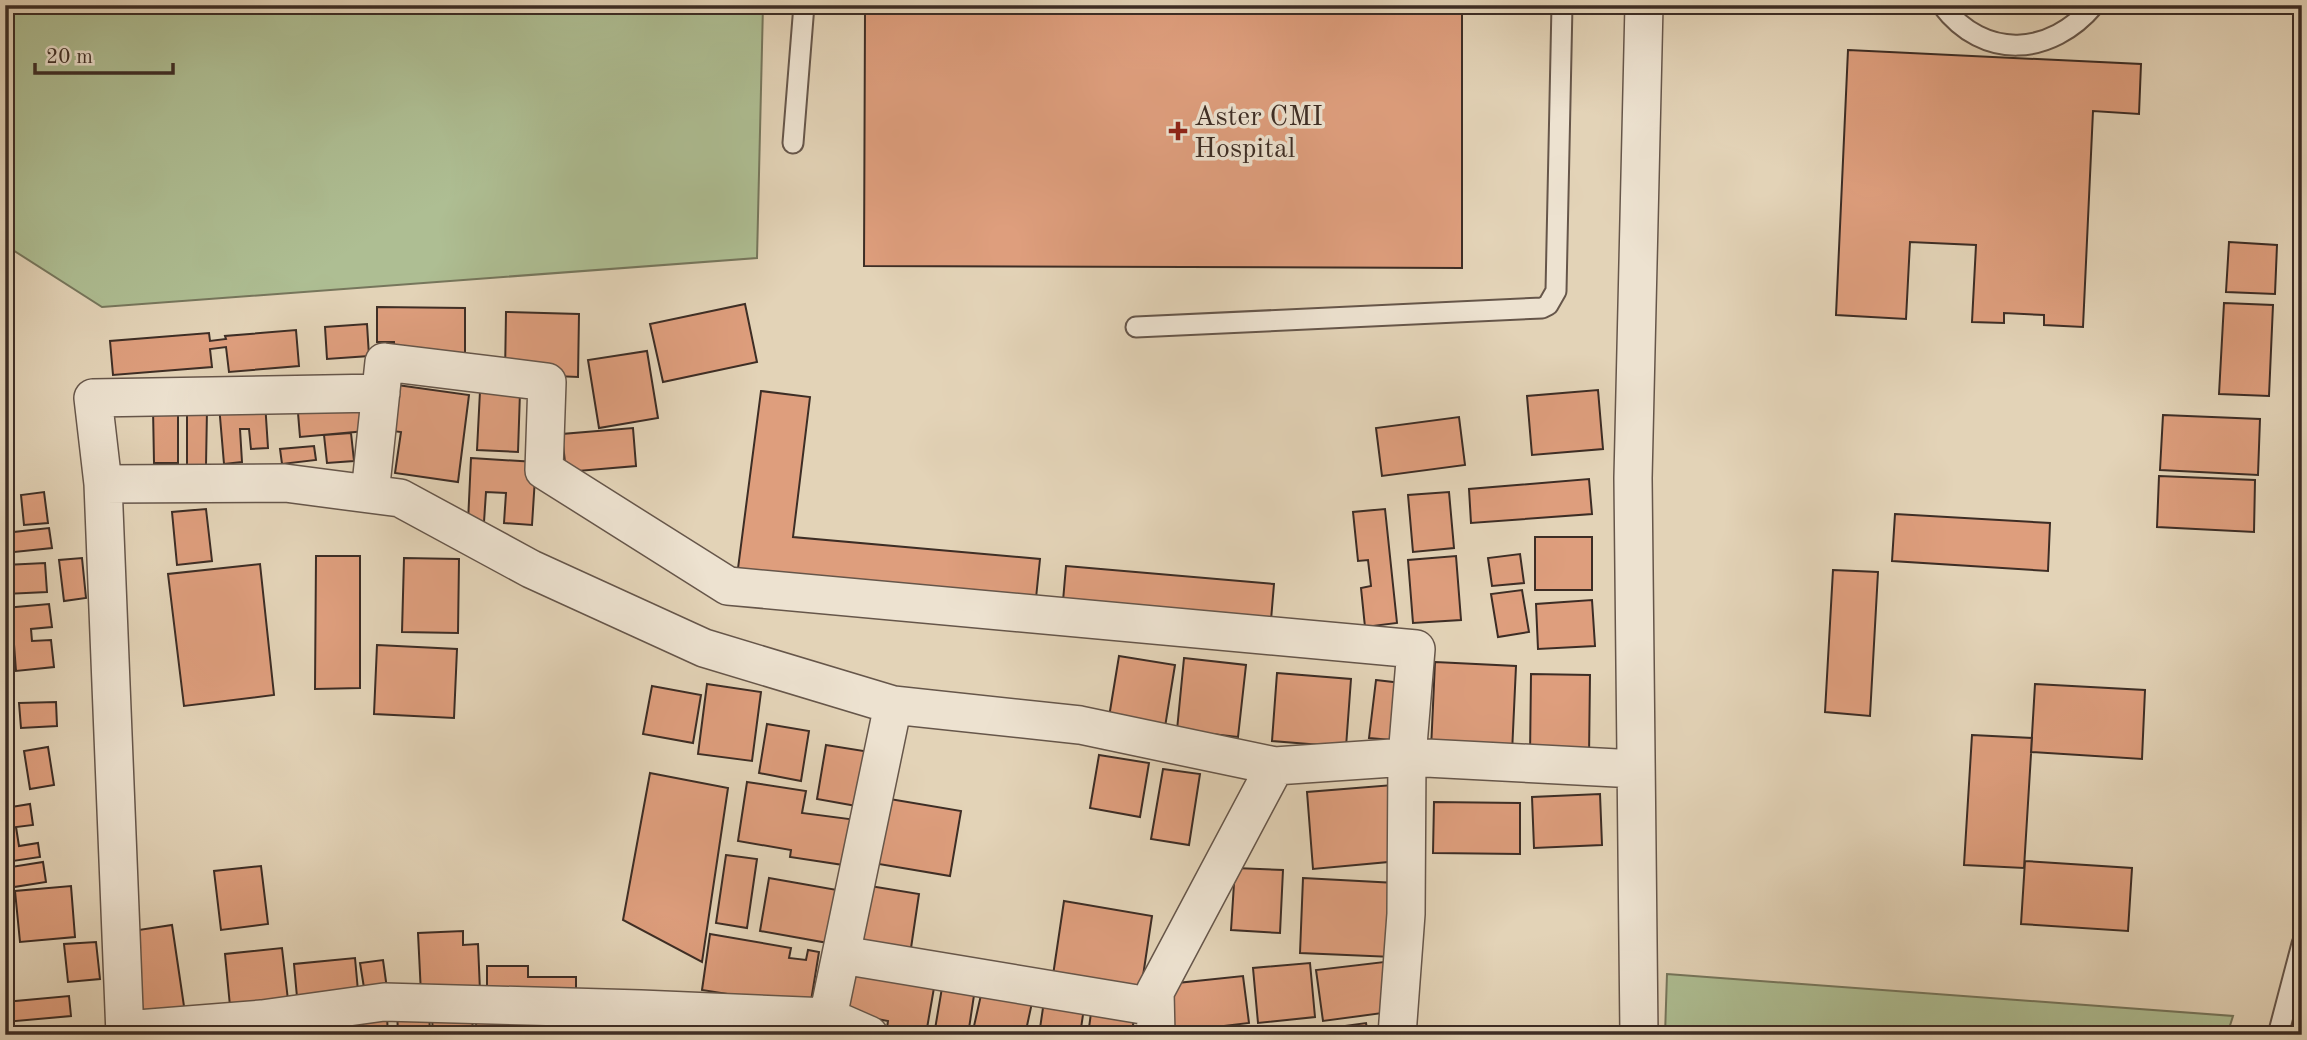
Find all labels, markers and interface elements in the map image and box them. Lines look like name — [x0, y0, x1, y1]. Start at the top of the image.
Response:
scale bar — [35, 32, 173, 76]
text: 20 m — [46, 47, 93, 68]
place label: Aster CMI Hospital — [1194, 104, 1323, 164]
marker: Aster CMI Hospital — [1168, 121, 1188, 141]

